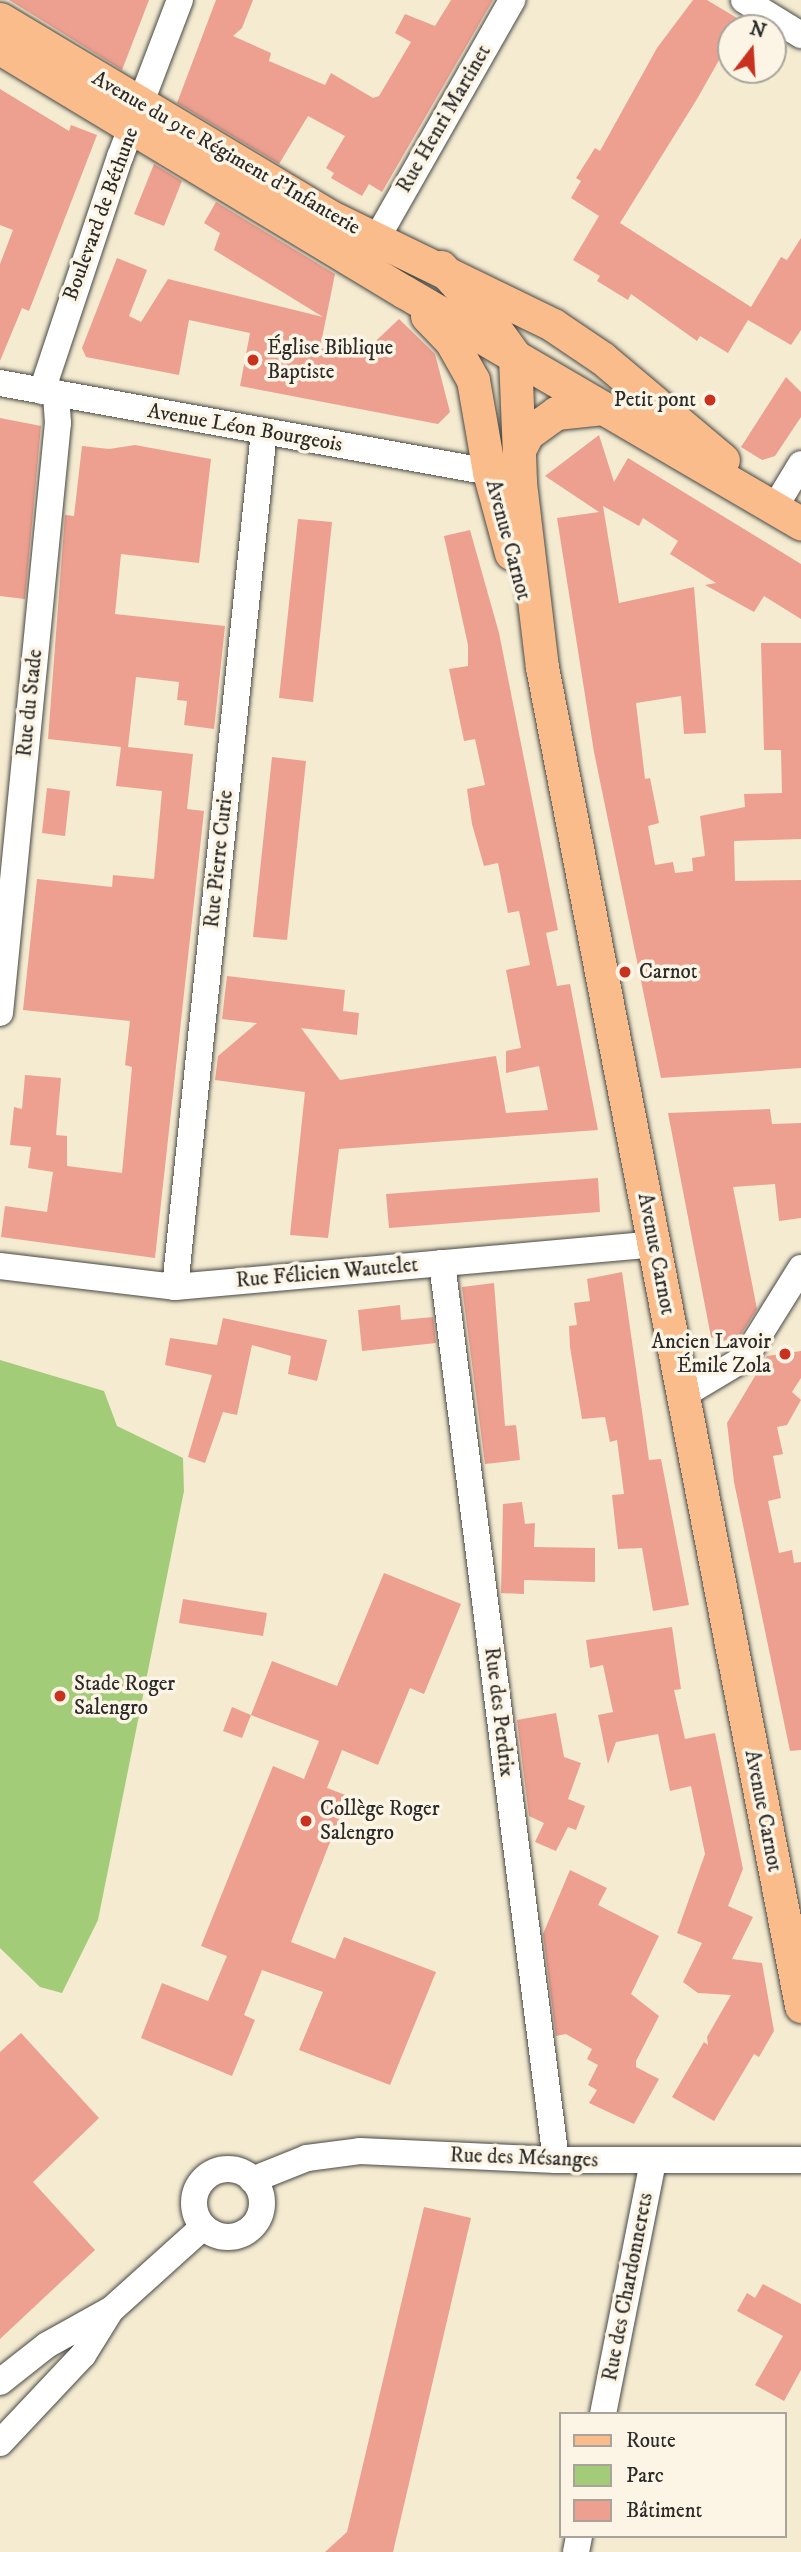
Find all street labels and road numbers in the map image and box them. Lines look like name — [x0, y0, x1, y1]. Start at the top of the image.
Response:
street label: Rue Henri Martinet — [391, 41, 497, 197]
street label: Avenue du 91e Régiment d'Infanterie — [87, 66, 365, 240]
street label: Boulevard de Béthune — [58, 124, 144, 304]
street label: Avenue Léon Bourgeois — [146, 398, 344, 458]
street label: Avenue Carnot — [480, 477, 536, 603]
street label: Rue du Stade — [12, 648, 48, 758]
street label: Rue Pierre Curie — [199, 789, 239, 929]
street label: Avenue Carnot — [632, 1191, 680, 1317]
street label: Rue Félicien Wautelet — [235, 1252, 419, 1294]
street label: Rue des Perdrix — [479, 1646, 519, 1778]
street label: Avenue Carnot — [739, 1748, 787, 1874]
street label: Rue des Mésanges — [449, 2143, 599, 2173]
street label: Rue des Chardonnerets — [597, 2191, 659, 2383]

